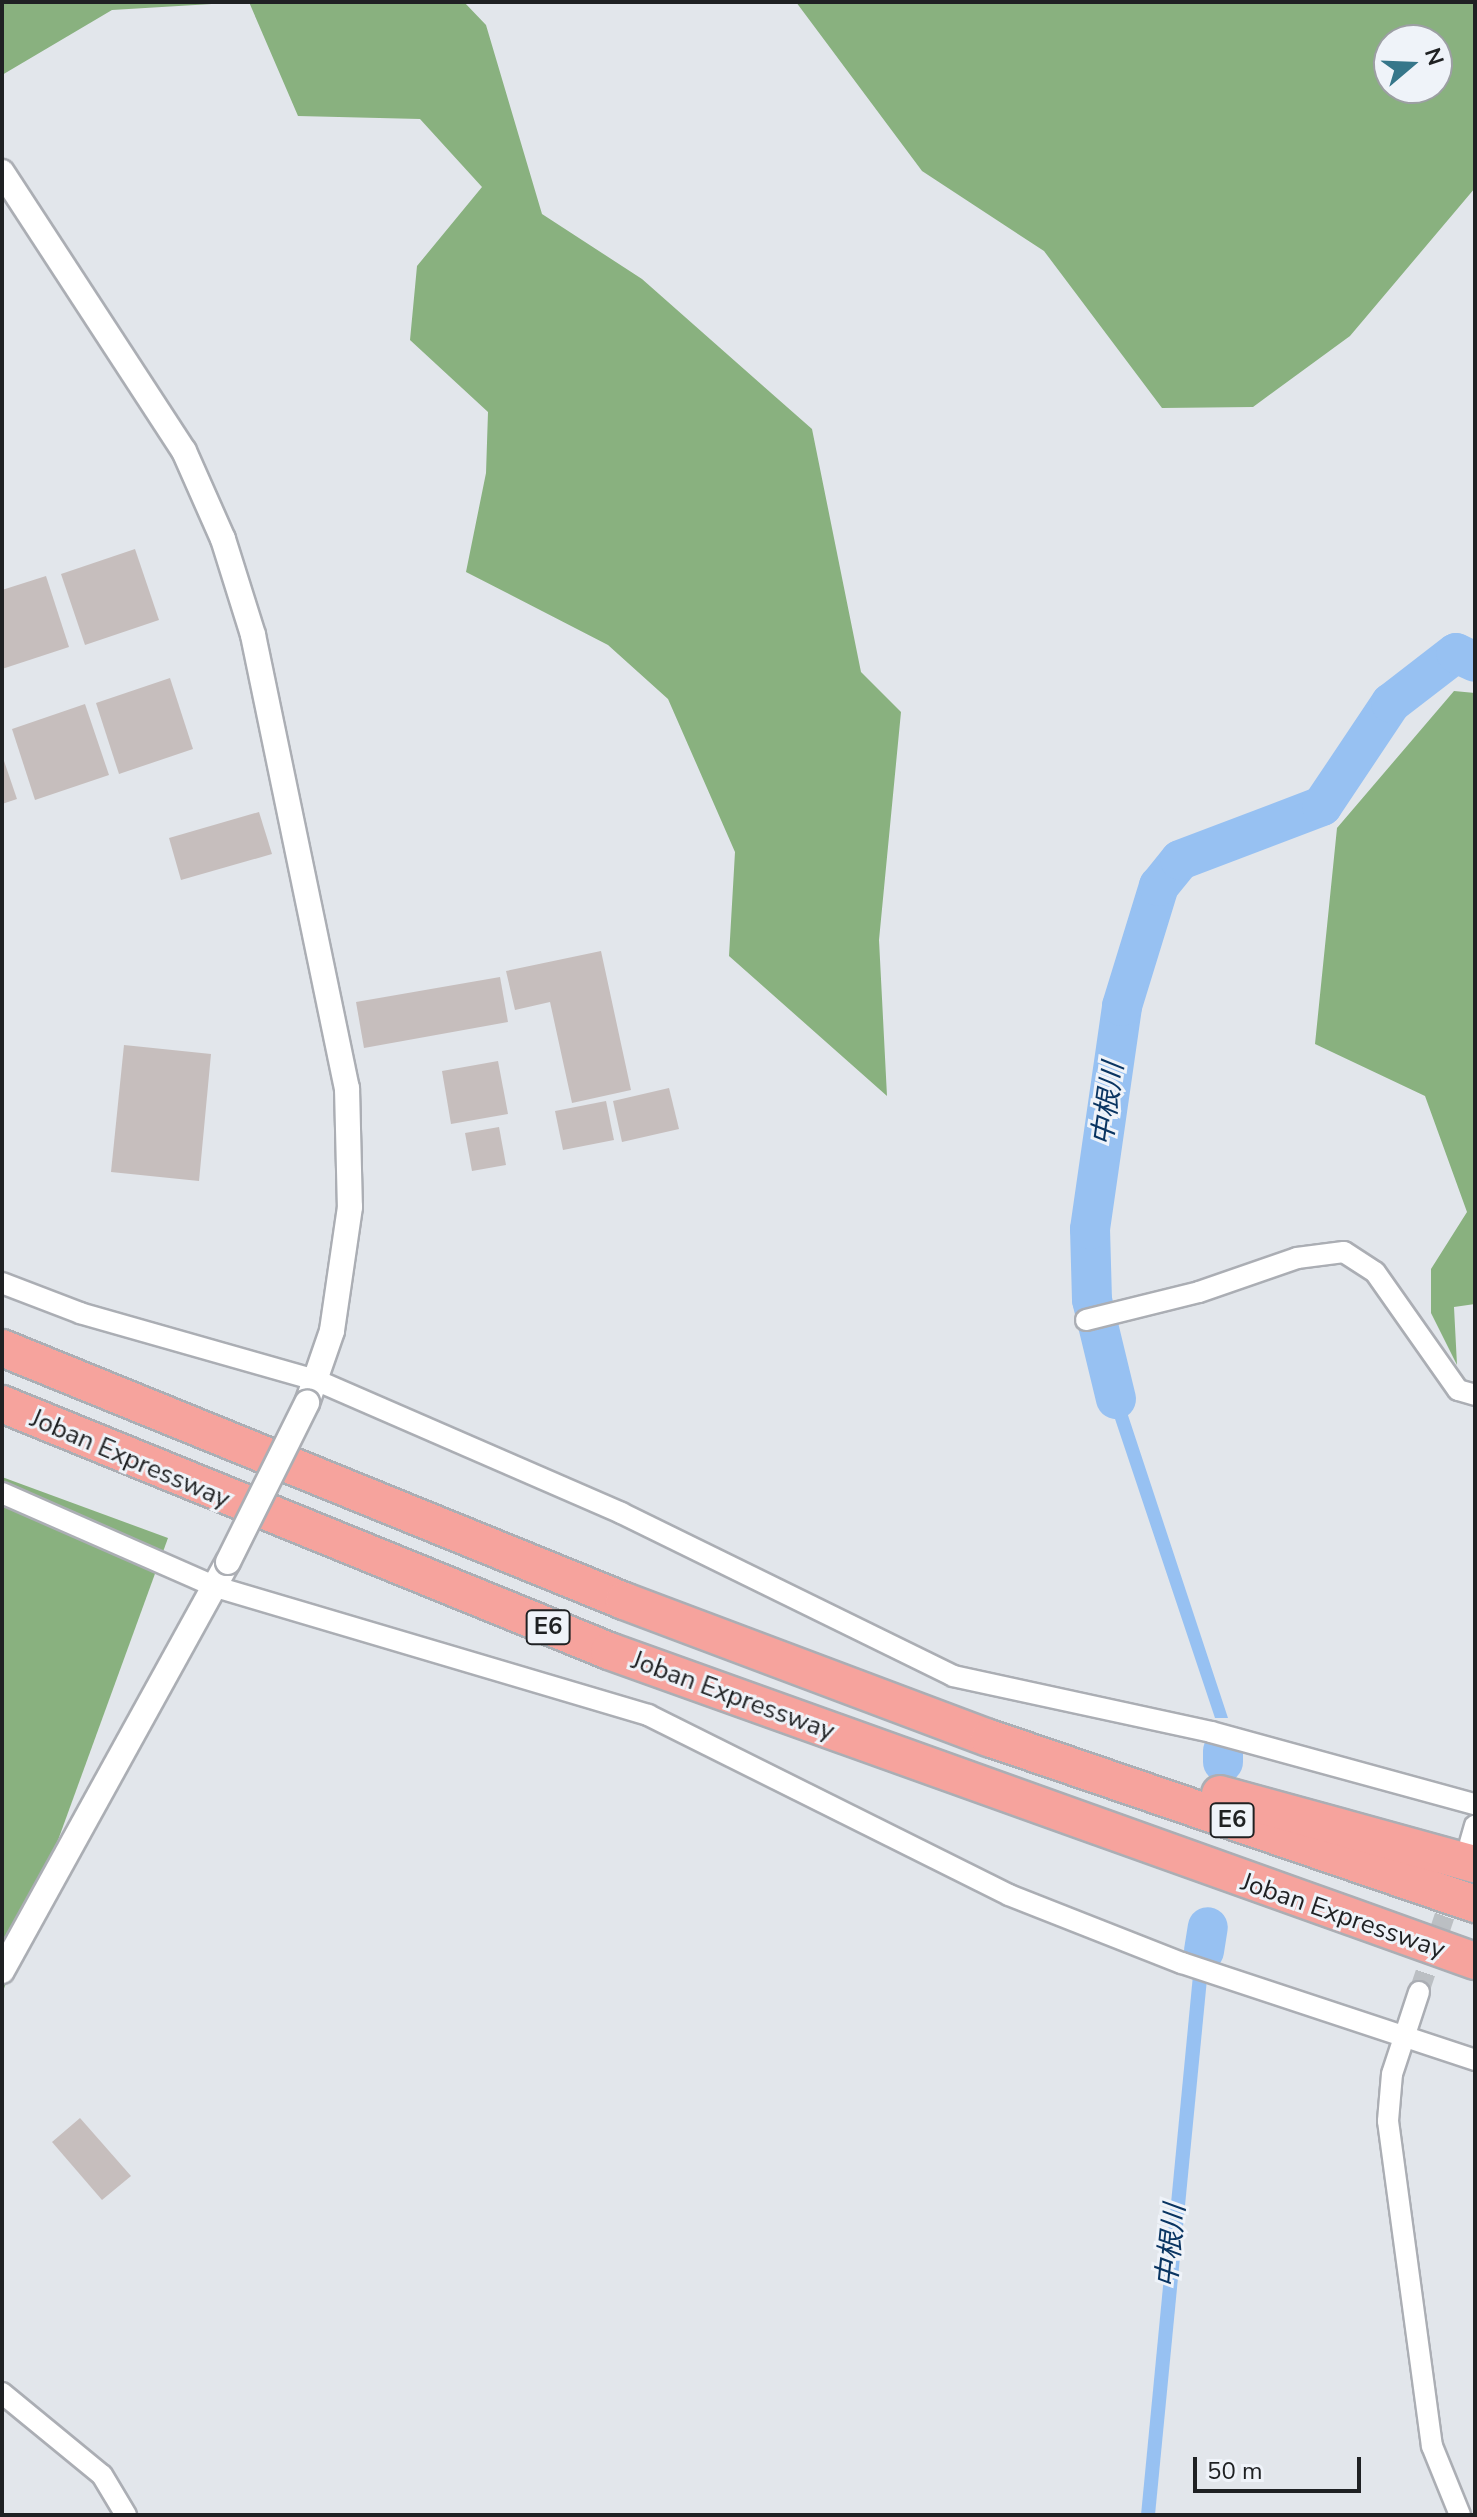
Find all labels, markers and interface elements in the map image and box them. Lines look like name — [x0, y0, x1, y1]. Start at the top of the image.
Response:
north arrow — [1373, 24, 1453, 104]
text: N — [1417, 44, 1451, 70]
water label: 中根川 — [1086, 1060, 1130, 1148]
street label: Joban Expressway — [26, 1403, 234, 1515]
road number: E6 — [524, 1607, 572, 1647]
street label: Joban Expressway — [627, 1645, 839, 1747]
road number: E6 — [1208, 1800, 1256, 1840]
street label: Joban Expressway — [1237, 1866, 1449, 1966]
water label: 中根川 — [1150, 2202, 1192, 2290]
scale bar — [1197, 2441, 1365, 2491]
text: 50 m — [1207, 2455, 1263, 2487]

